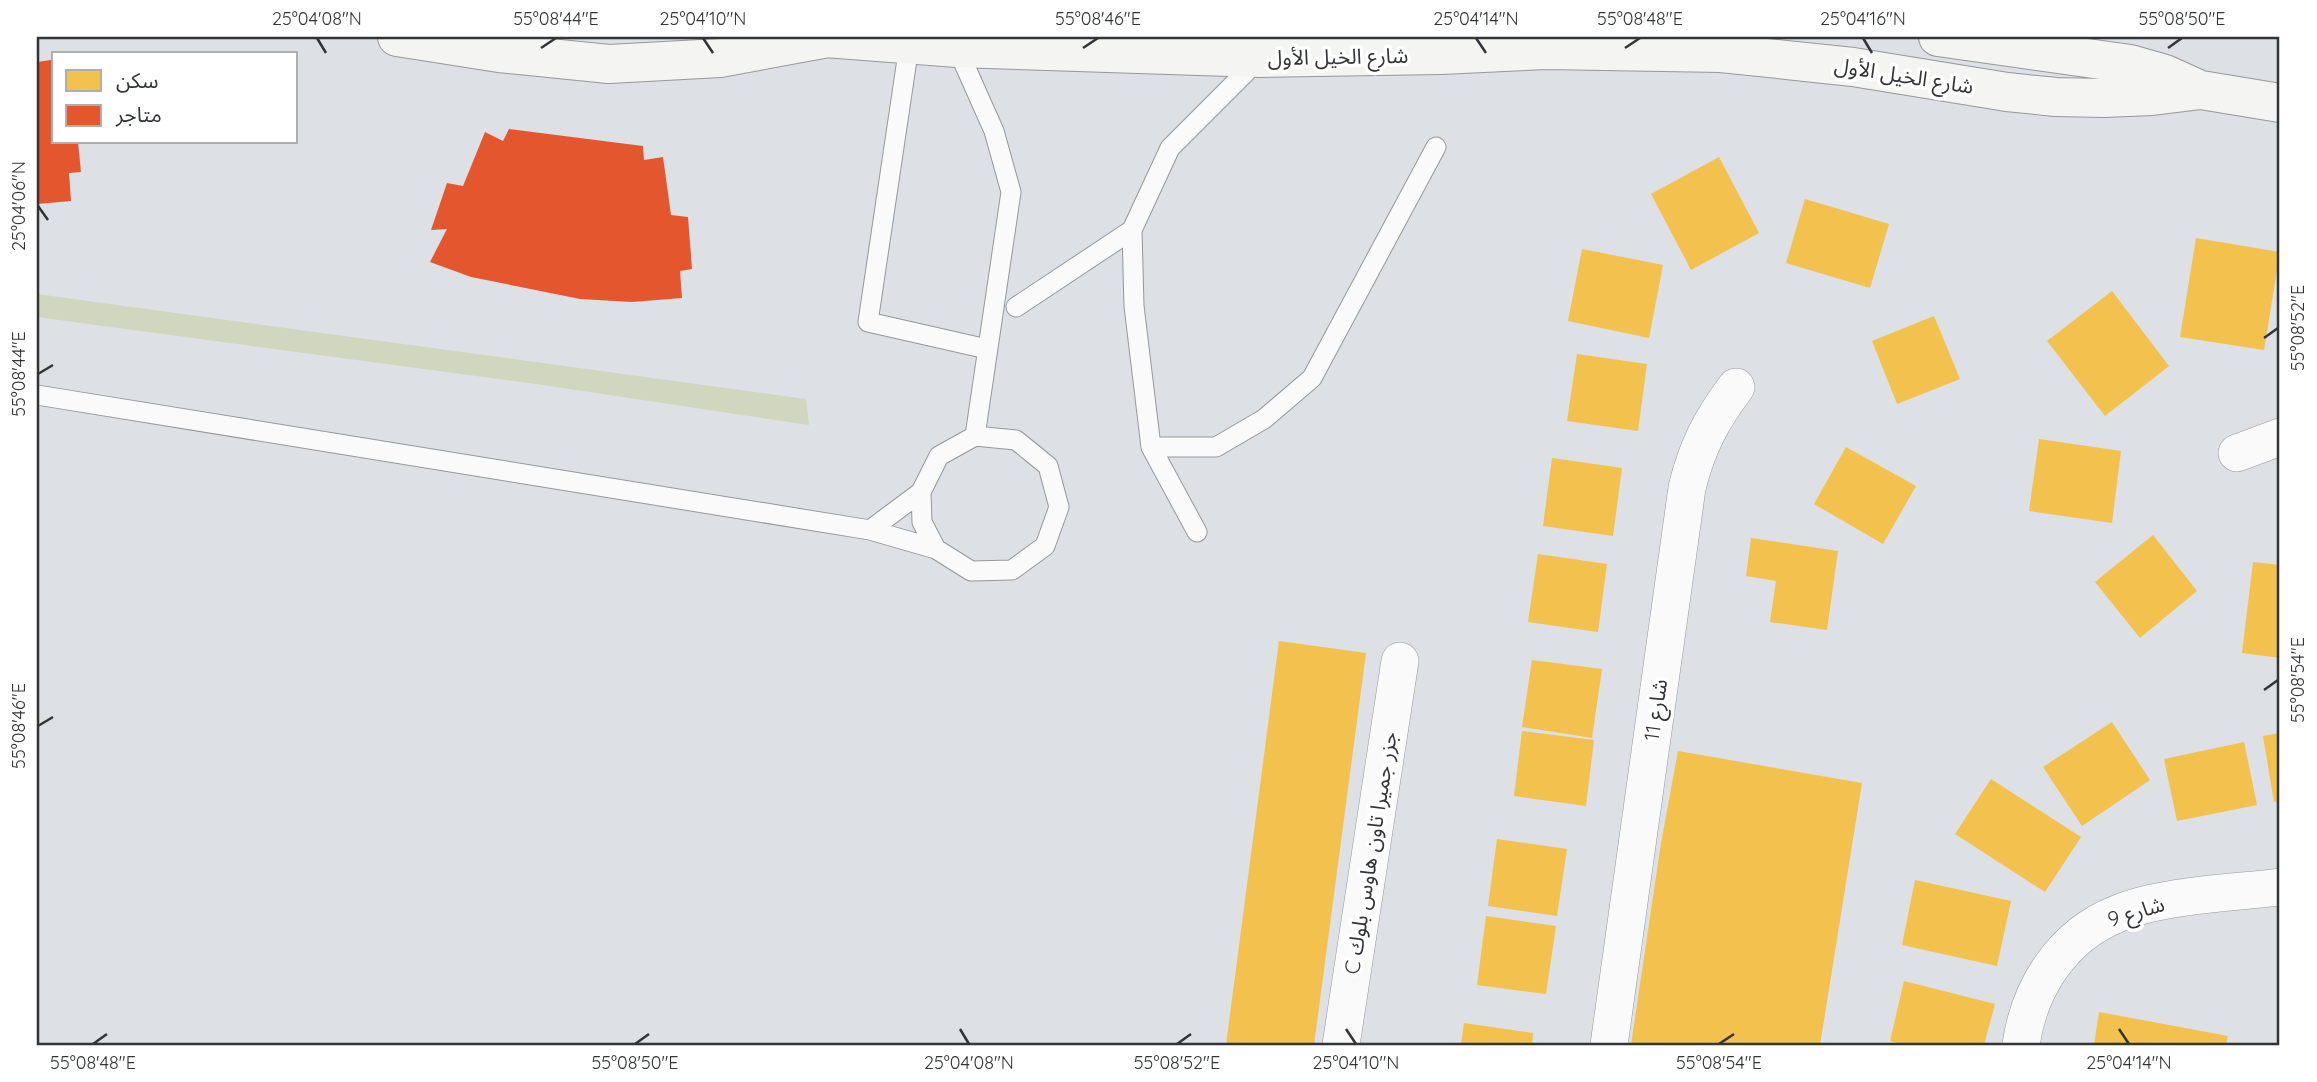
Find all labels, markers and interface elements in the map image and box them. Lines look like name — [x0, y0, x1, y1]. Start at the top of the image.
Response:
text: 25°04'08"N — [272, 7, 362, 30]
text: 55°08'44"E — [513, 7, 599, 30]
text: 25°04'10"N — [660, 7, 746, 30]
text: 55°08'46"E — [1055, 7, 1141, 30]
text: 25°04'14"N — [1433, 7, 1519, 30]
text: 55°08'48"E — [1597, 7, 1683, 30]
text: 25°04'16"N — [1820, 7, 1906, 30]
text: 55°08'50"E — [2138, 7, 2226, 30]
street label: شارع الخيل الأول — [1267, 42, 1409, 73]
street label: شارع الخيل الأول — [1832, 51, 1976, 102]
legend — [52, 52, 298, 144]
text: سكن — [116, 67, 158, 93]
text: متاجر — [115, 101, 162, 127]
text: 25°04'06"N — [7, 161, 30, 251]
text: 55°08'52"E — [2286, 285, 2309, 371]
text: 55°08'44"E — [7, 331, 30, 417]
text: 55°08'54"E — [2286, 637, 2309, 723]
street label: شارع 11 — [1638, 677, 1675, 743]
text: 55°08'46"E — [7, 683, 30, 769]
street label: C جزر جميرا تاون هاوس بلوك — [1338, 730, 1402, 976]
street label: شارع 9 — [2104, 890, 2168, 935]
text: 55°08'48"E — [50, 1051, 136, 1074]
text: 55°08'50"E — [591, 1051, 679, 1074]
text: 25°04'08"N — [924, 1051, 1014, 1074]
text: 55°08'52"E — [1134, 1051, 1220, 1074]
text: 25°04'10"N — [1313, 1051, 1399, 1074]
text: 55°08'54"E — [1676, 1051, 1762, 1074]
text: 25°04'14"N — [2086, 1051, 2172, 1074]

